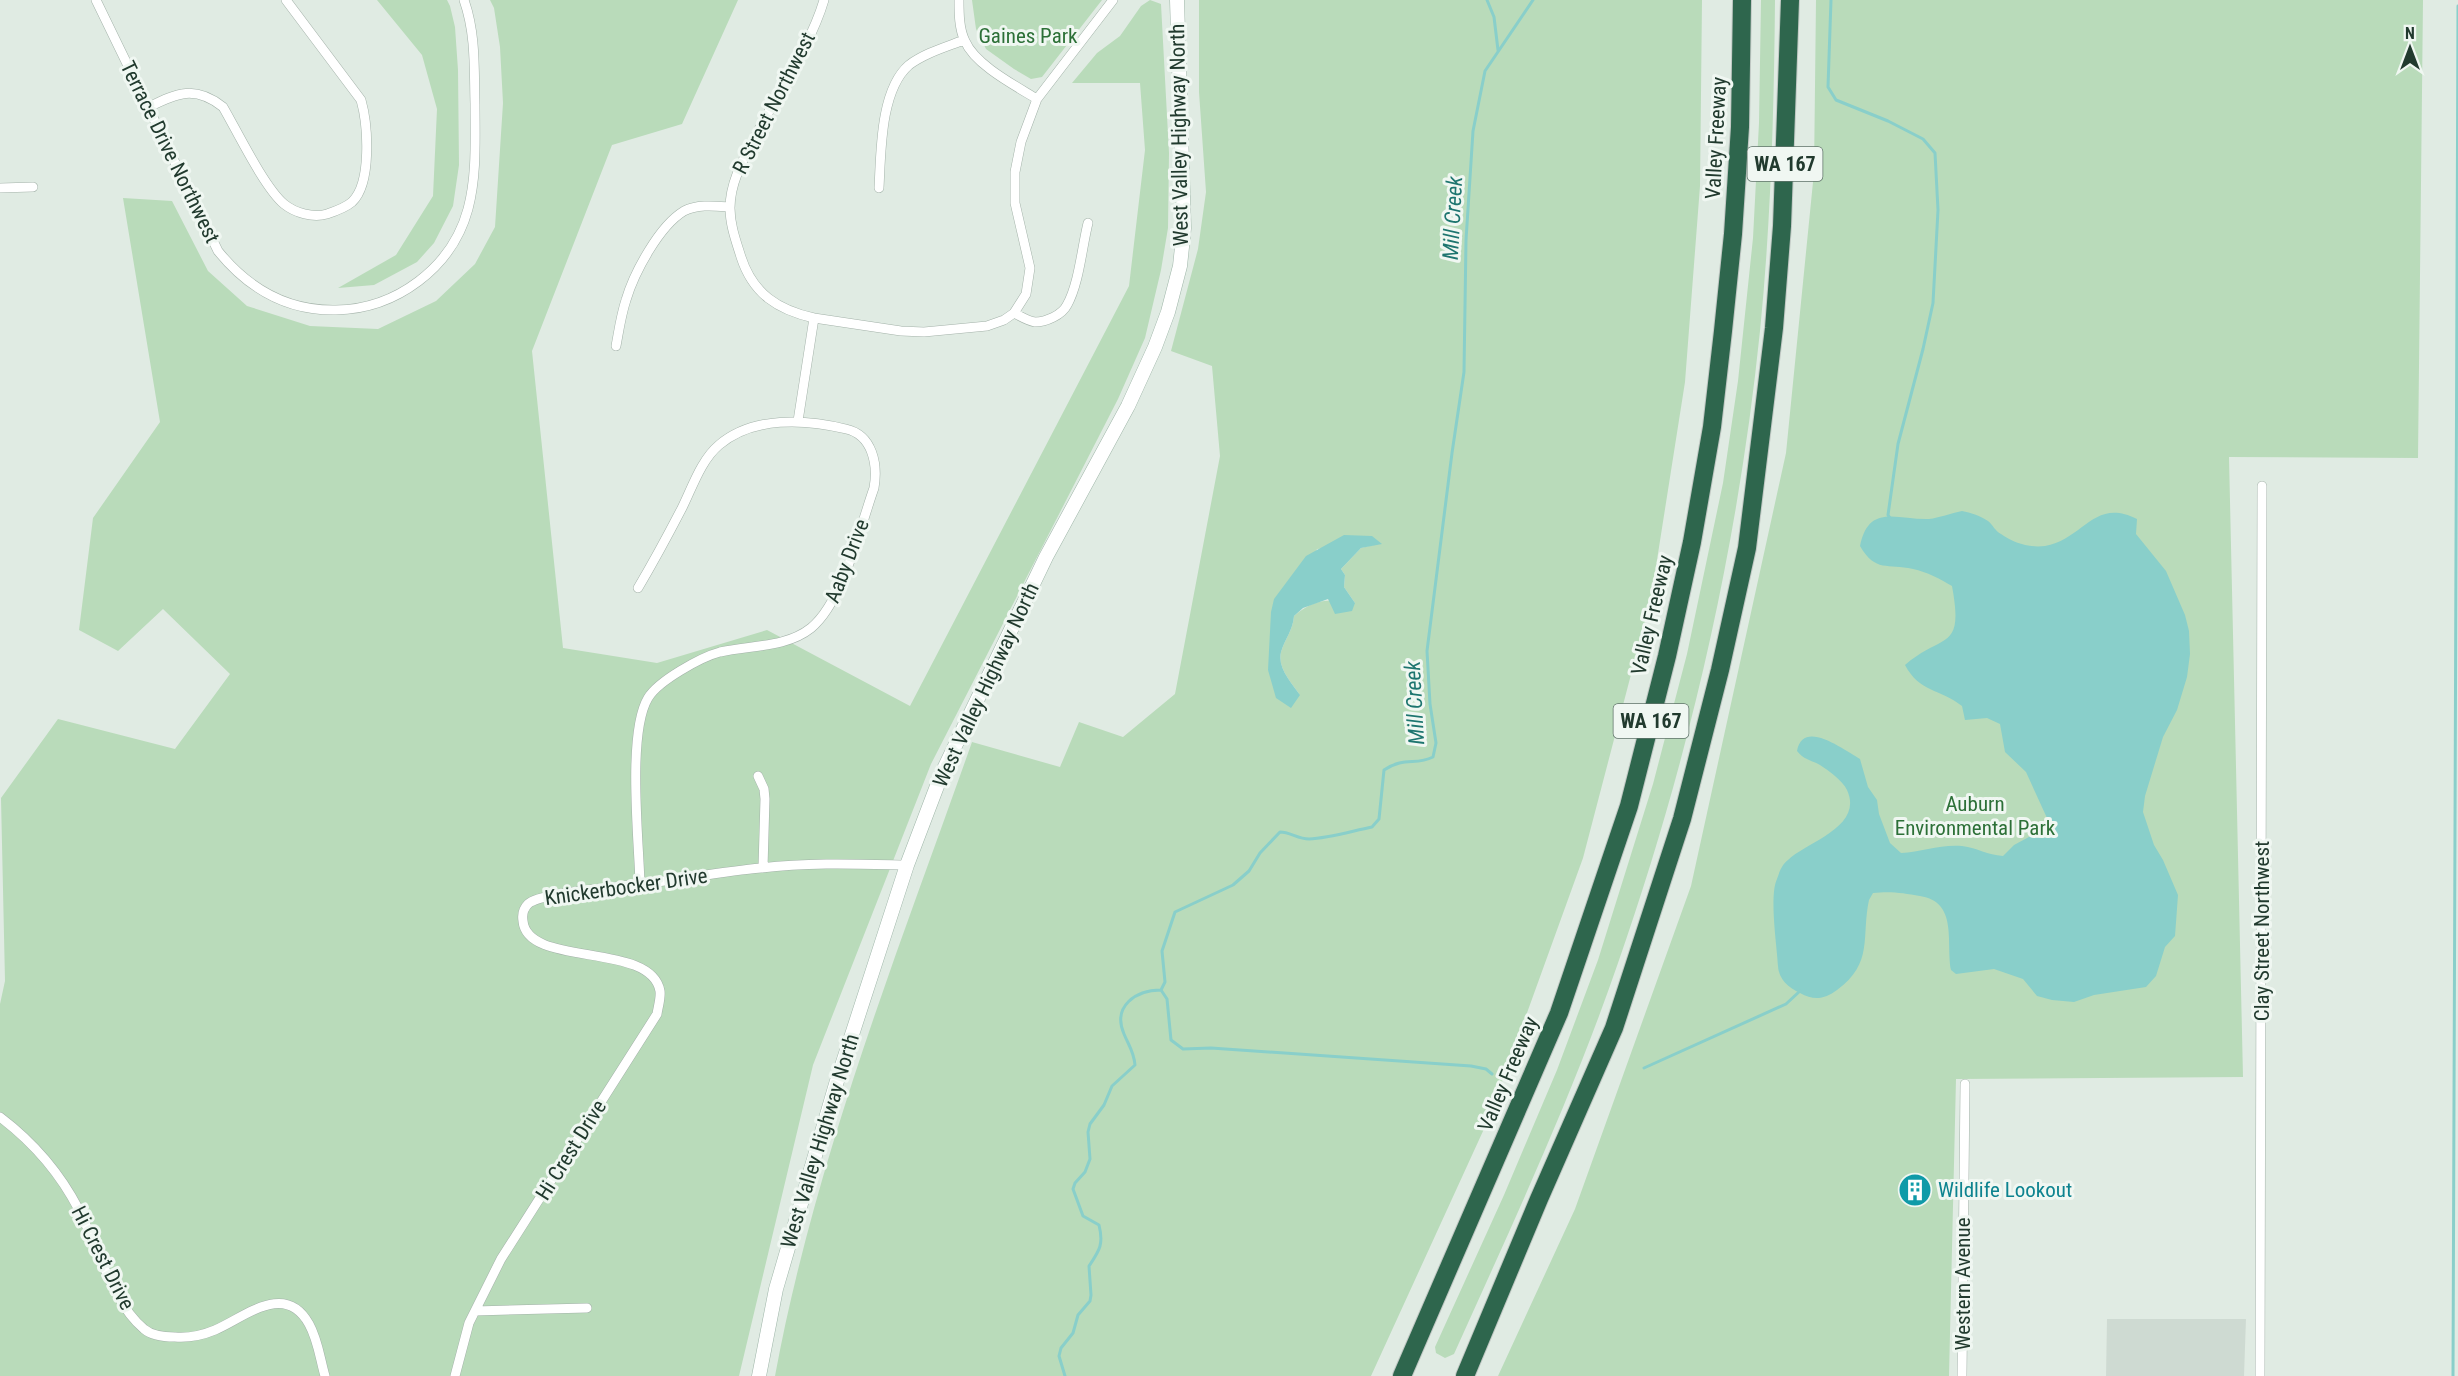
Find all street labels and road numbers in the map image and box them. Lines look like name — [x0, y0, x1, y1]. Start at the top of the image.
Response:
street label: West Valley Highway North — [1165, 23, 1193, 247]
street label: R Street Northwest — [728, 28, 820, 178]
street label: Terrace Drive Northwest — [116, 57, 224, 247]
street label: Valley Freeway — [1701, 76, 1731, 200]
road number: WA 167 — [1748, 147, 1822, 181]
street label: Aaby Drive — [820, 516, 874, 606]
street label: Valley Freeway — [1627, 552, 1678, 677]
street label: West Valley Highway North — [928, 579, 1044, 791]
road number: WA 167 — [1614, 704, 1688, 738]
street label: Clay Street Northwest — [2250, 841, 2274, 1021]
street label: Knickerbocker Drive — [543, 864, 709, 910]
street label: Valley Freeway — [1473, 1013, 1543, 1135]
street label: West Valley Highway North — [776, 1031, 864, 1251]
street label: Hi Crest Drive — [531, 1096, 611, 1204]
street label: Hi Crest Drive — [67, 1202, 139, 1314]
street label: Western Avenue — [1951, 1217, 1975, 1351]

